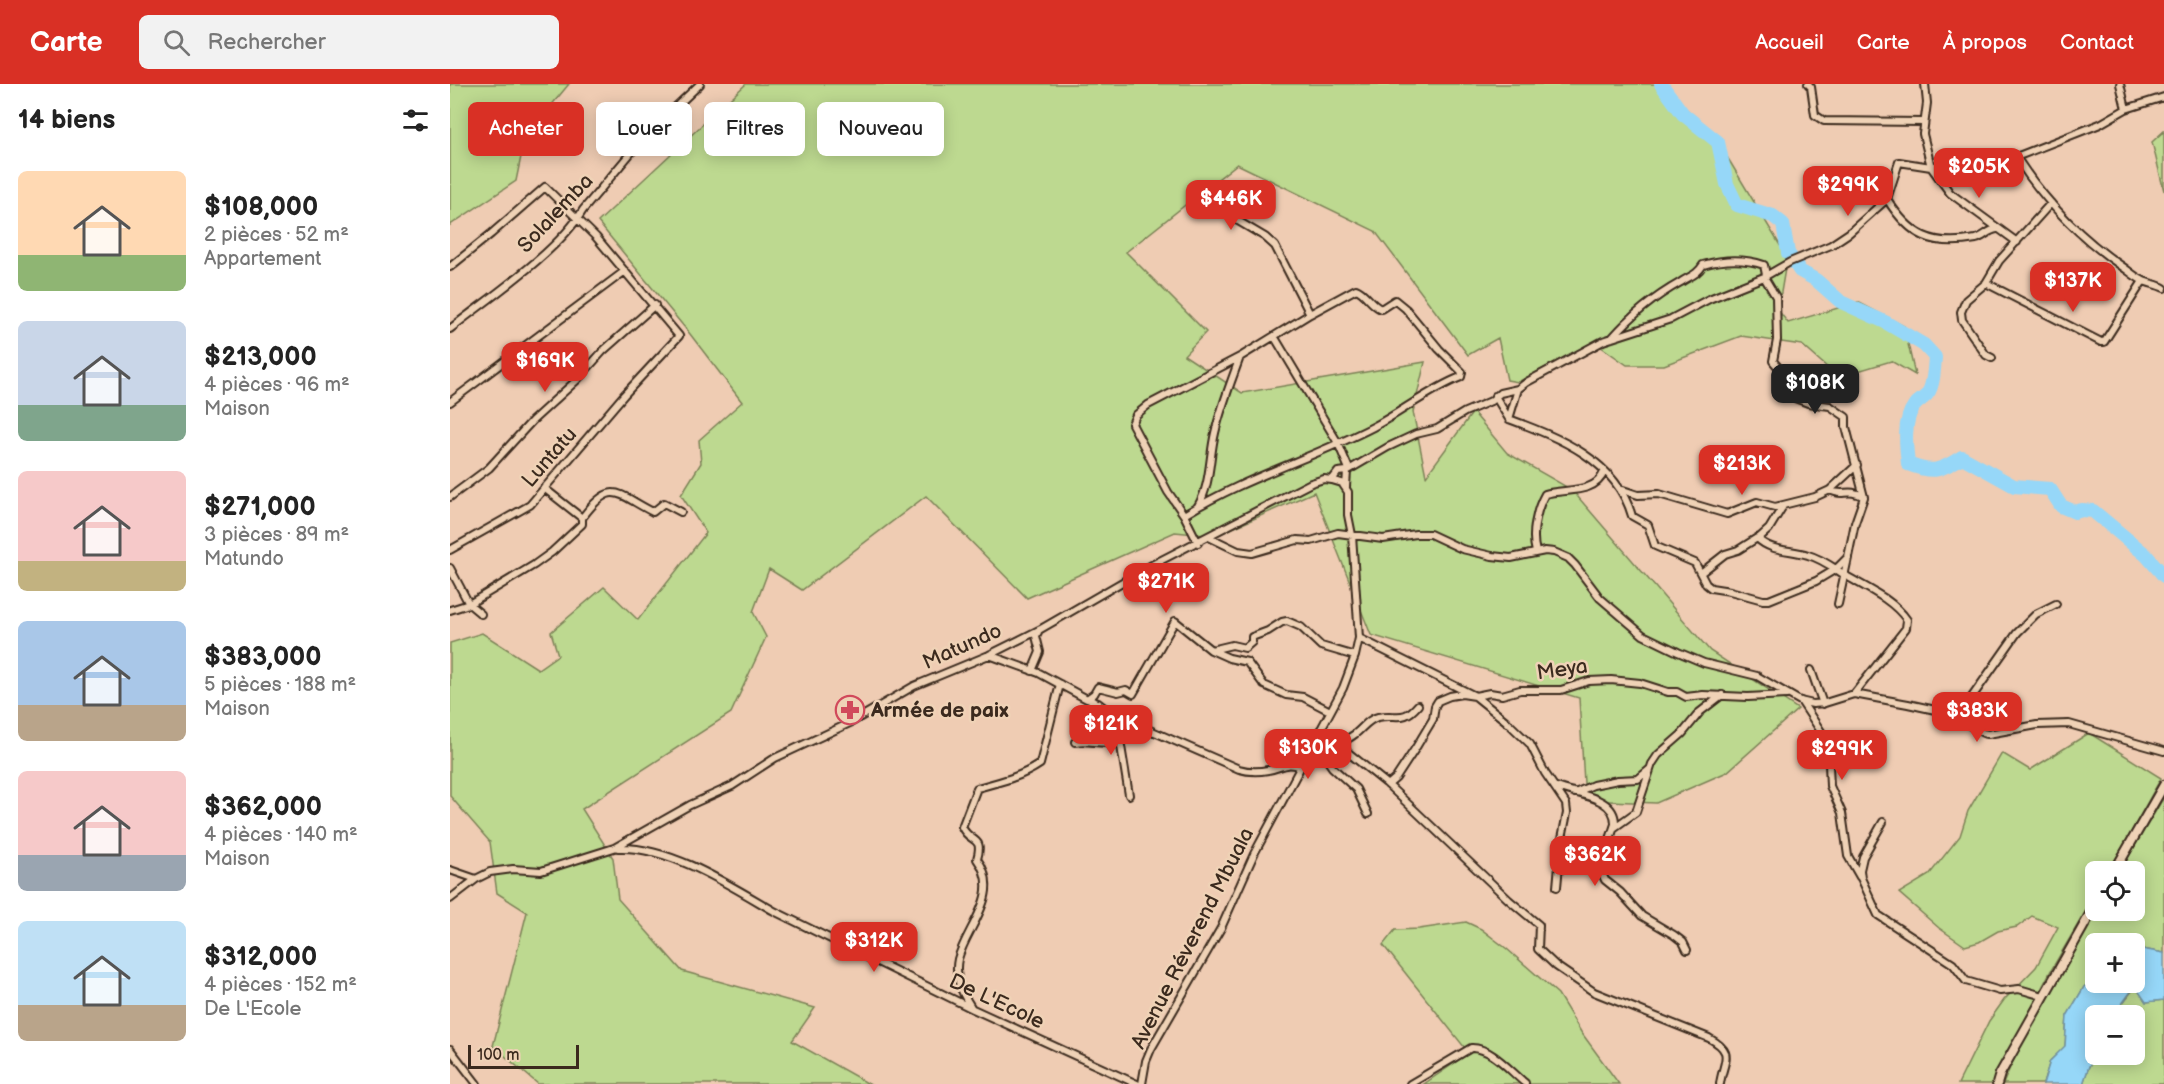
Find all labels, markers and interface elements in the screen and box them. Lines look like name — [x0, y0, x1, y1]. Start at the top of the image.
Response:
search box — [139, 15, 559, 69]
text: Carte — [30, 26, 103, 59]
icon: search — [160, 26, 193, 59]
text: Rechercher — [208, 29, 326, 56]
text: Accueil — [1755, 30, 1824, 55]
text: Carte — [1857, 30, 1910, 55]
text: À propos — [1943, 30, 2027, 55]
text: Contact — [2060, 30, 2134, 55]
chip: Acheter — [468, 102, 584, 156]
chip: Louer — [596, 102, 692, 156]
chip: Filtres — [704, 102, 805, 156]
chip: Nouveau — [817, 102, 944, 156]
icon: filters — [399, 104, 432, 137]
text: 14 biens — [18, 105, 115, 136]
pin: $205K — [1937, 148, 2021, 199]
text: $205K — [1948, 155, 2010, 179]
pin: $299K — [1806, 166, 1890, 217]
street label: Solalemba — [512, 168, 598, 258]
text: $299K — [1817, 173, 1879, 197]
pin: $446K — [1189, 180, 1273, 231]
text: $446K — [1200, 187, 1262, 211]
text: $108,000 — [204, 192, 318, 223]
icon: home — [66, 195, 138, 267]
text: 2 pièces · 52 m² — [204, 223, 349, 247]
text: Appartement — [204, 247, 321, 271]
pin: $137K — [2031, 262, 2115, 313]
text: $137K — [2044, 269, 2102, 293]
text: $213,000 — [204, 342, 317, 373]
pin: $169K — [503, 342, 587, 393]
icon: home — [66, 345, 138, 417]
text: $169K — [515, 349, 575, 373]
pin: $108K — [1773, 364, 1857, 415]
text: $108K — [1785, 371, 1845, 395]
text: 4 pièces · 96 m² — [204, 373, 350, 397]
text: Maison — [204, 397, 270, 421]
street label: Luntatu — [517, 422, 582, 492]
pin: $213K — [1700, 445, 1784, 496]
text: $213K — [1713, 452, 1771, 476]
text: $271,000 — [204, 492, 316, 523]
icon: home — [66, 495, 138, 567]
text: 3 pièces · 89 m² — [204, 523, 349, 547]
text: Matundo — [204, 547, 284, 571]
pin: $271K — [1124, 563, 1208, 614]
text: $271K — [1137, 570, 1195, 594]
street label: Matundo — [919, 618, 1006, 675]
text: $383,000 — [204, 642, 322, 673]
icon: home — [66, 645, 138, 717]
street label: Meya — [1535, 654, 1589, 685]
text: 5 pièces · 188 m² — [204, 673, 356, 697]
pin: $383K — [1935, 692, 2019, 743]
pharmacy icon: Armée de paix — [834, 694, 866, 726]
text: Maison — [204, 697, 270, 721]
place label: Armée de paix — [870, 698, 1009, 723]
text: $383K — [1946, 699, 2008, 723]
pin: $121K — [1069, 705, 1153, 756]
text: $121K — [1083, 712, 1139, 736]
pin: $130K — [1266, 729, 1350, 780]
pin: $299K — [1800, 730, 1884, 781]
text: $130K — [1278, 736, 1338, 760]
text: $299K — [1811, 737, 1873, 761]
text: $362,000 — [204, 792, 322, 823]
icon: home — [66, 795, 138, 867]
text: 4 pièces · 140 m² — [204, 823, 358, 847]
street label: Avenue Réverend Mbuala — [1126, 823, 1259, 1053]
pin: $362K — [1553, 836, 1637, 887]
text: $362K — [1564, 843, 1626, 867]
text: Maison — [204, 847, 270, 871]
map controls — [2085, 861, 2145, 1065]
button: locate — [2085, 861, 2145, 921]
pin: $312K — [832, 922, 916, 973]
text: $312K — [845, 929, 903, 953]
button: + — [2085, 933, 2145, 993]
text: $312,000 — [204, 942, 317, 973]
icon: home — [66, 945, 138, 1017]
street label: De L'Ecole — [945, 969, 1048, 1034]
text: 4 pièces · 152 m² — [204, 973, 357, 997]
text: De L'Ecole — [204, 997, 301, 1021]
button: − — [2085, 1005, 2145, 1065]
scale bar — [468, 1042, 579, 1070]
text: 100 m — [477, 1046, 520, 1065]

